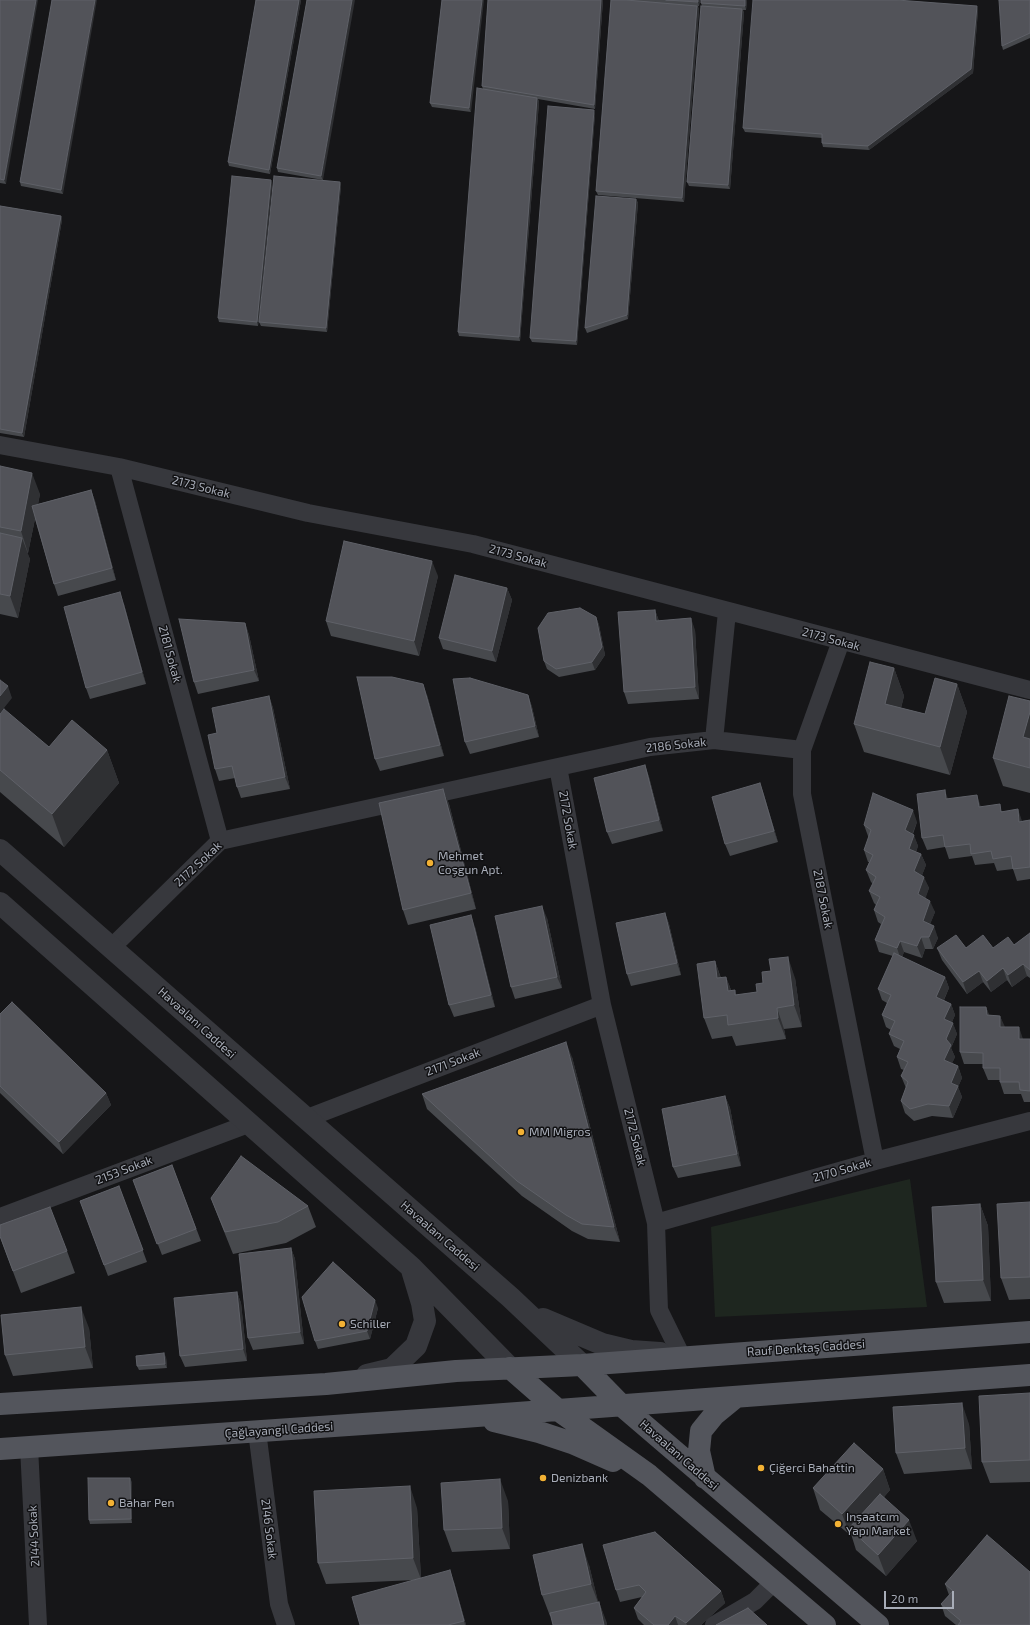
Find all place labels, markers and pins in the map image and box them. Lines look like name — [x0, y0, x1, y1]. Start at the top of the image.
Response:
place label: Mehmet Coşgun Apt. — [438, 849, 503, 877]
marker: Mehmet Coşgun Apt. — [425, 858, 435, 868]
place label: MM Migros — [529, 1125, 590, 1139]
marker: MM Migros — [516, 1127, 526, 1137]
place label: Schiller — [350, 1317, 391, 1331]
marker: Schiller — [337, 1319, 347, 1329]
place label: Çiğerci Bahattin — [769, 1461, 855, 1475]
marker: Çiğerci Bahattin — [756, 1463, 766, 1473]
place label: Denizbank — [551, 1471, 608, 1485]
marker: Denizbank — [538, 1473, 548, 1483]
place label: Bahar Pen — [119, 1496, 174, 1510]
marker: Bahar Pen — [106, 1498, 116, 1508]
place label: Inşaatcım Yapı Market — [846, 1510, 910, 1538]
marker: Inşaatcım Yapı Market — [833, 1519, 843, 1529]

